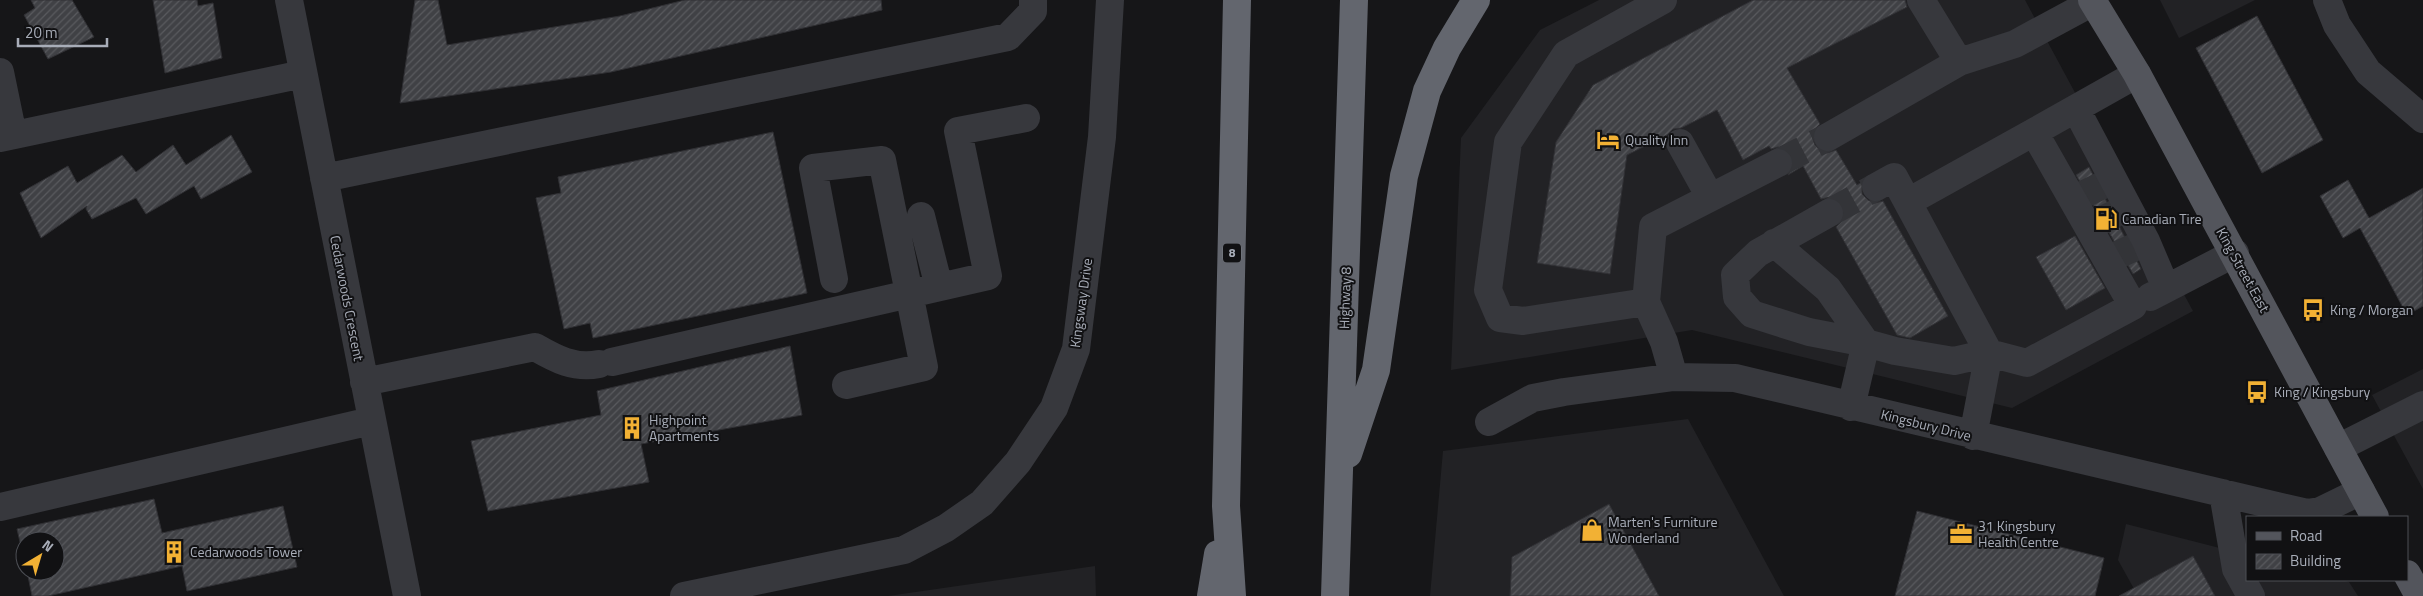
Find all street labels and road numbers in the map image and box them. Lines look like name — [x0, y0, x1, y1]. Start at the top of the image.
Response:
street label: King Street East — [2211, 223, 2275, 316]
street label: Cedarwoods Crescent — [325, 233, 370, 363]
road number: 8 — [1223, 244, 1241, 262]
street label: Kingsway Drive — [1064, 257, 1097, 349]
street label: Highway 8 — [1333, 266, 1356, 330]
street label: Kingsbury Drive — [1879, 403, 1973, 446]

